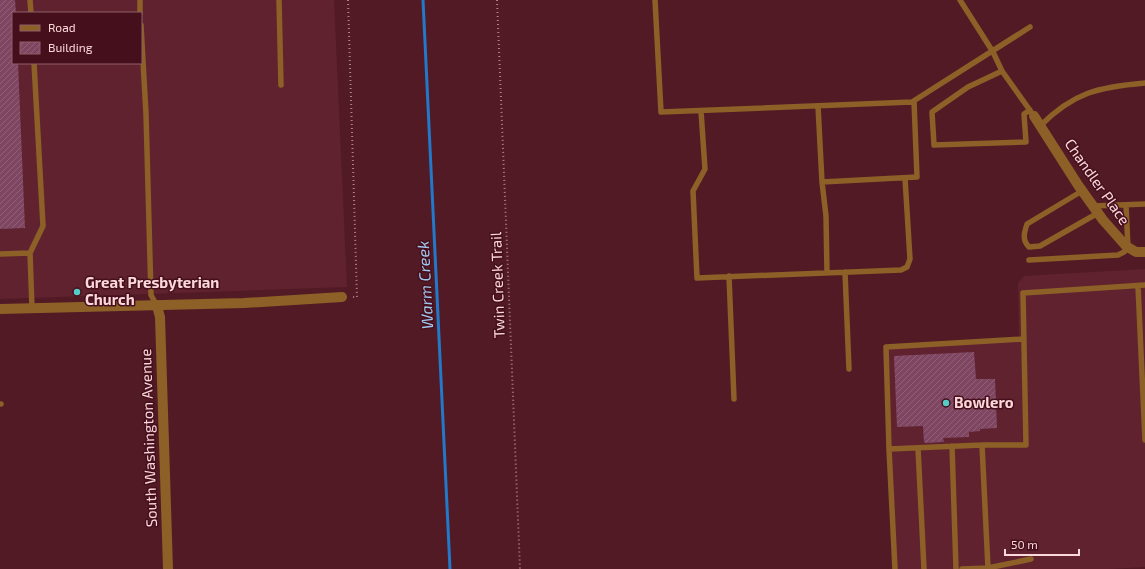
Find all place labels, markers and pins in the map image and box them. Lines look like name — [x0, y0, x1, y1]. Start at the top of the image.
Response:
place label: Great Presbyterian Church — [85, 273, 219, 308]
marker: Great Presbyterian Church — [72, 287, 82, 297]
place label: Bowlero — [954, 393, 1014, 411]
marker: Bowlero — [941, 398, 951, 408]

